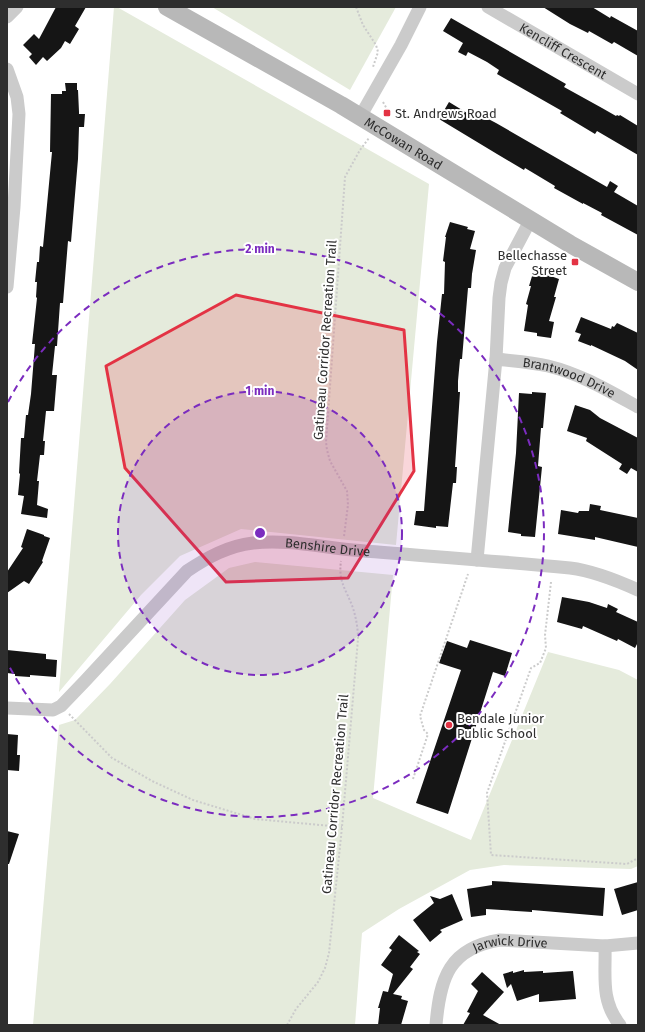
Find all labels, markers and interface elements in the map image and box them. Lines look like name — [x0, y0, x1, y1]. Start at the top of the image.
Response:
street label: Kencliff Crescent — [517, 19, 610, 82]
place label: St. Andrews Road — [395, 106, 497, 121]
marker: St. Andrews Road — [382, 108, 392, 118]
street label: McCowan Road — [362, 114, 445, 172]
street label: Gatineau Corridor Recreation Trail — [311, 239, 339, 441]
text: 2 min — [245, 242, 275, 256]
place label: Bellechasse Street — [498, 248, 567, 278]
marker: Bellechasse Street — [570, 257, 580, 267]
street label: Brantwood Drive — [522, 354, 618, 401]
text: 1 min — [246, 384, 274, 398]
centre of rings — [253, 526, 267, 540]
street label: Benshire Drive — [285, 535, 371, 559]
street label: Gatineau Corridor Recreation Trail — [319, 693, 351, 895]
place label: Bendale Junior Public School — [457, 711, 544, 741]
marker: Bendale Junior Public School — [444, 720, 454, 730]
street label: Jarwick Drive — [470, 932, 548, 955]

